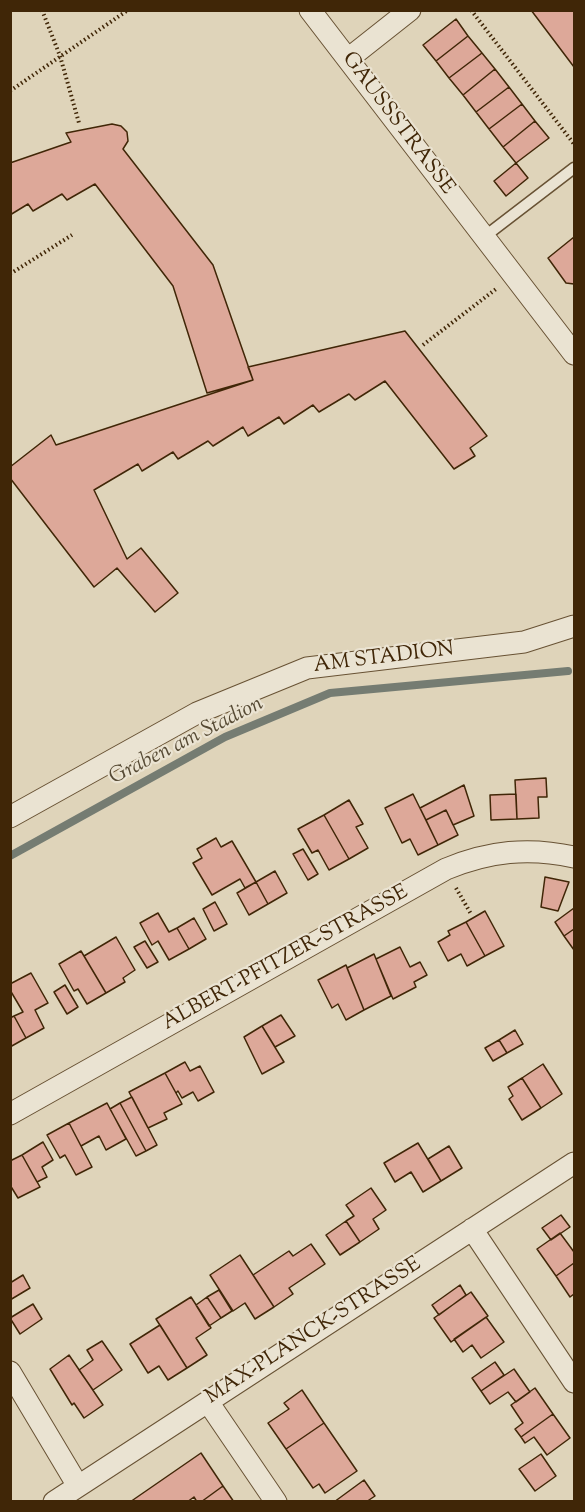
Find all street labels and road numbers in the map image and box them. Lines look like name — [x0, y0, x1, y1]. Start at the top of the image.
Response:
street label: GAUSSSTRASSE — [335, 48, 459, 200]
street label: AM STADION — [312, 638, 456, 680]
street label: ALBERT-PFITZER-STRASSE — [159, 881, 413, 1037]
street label: MAX-PLANCK-STRASSE — [201, 1253, 427, 1411]

